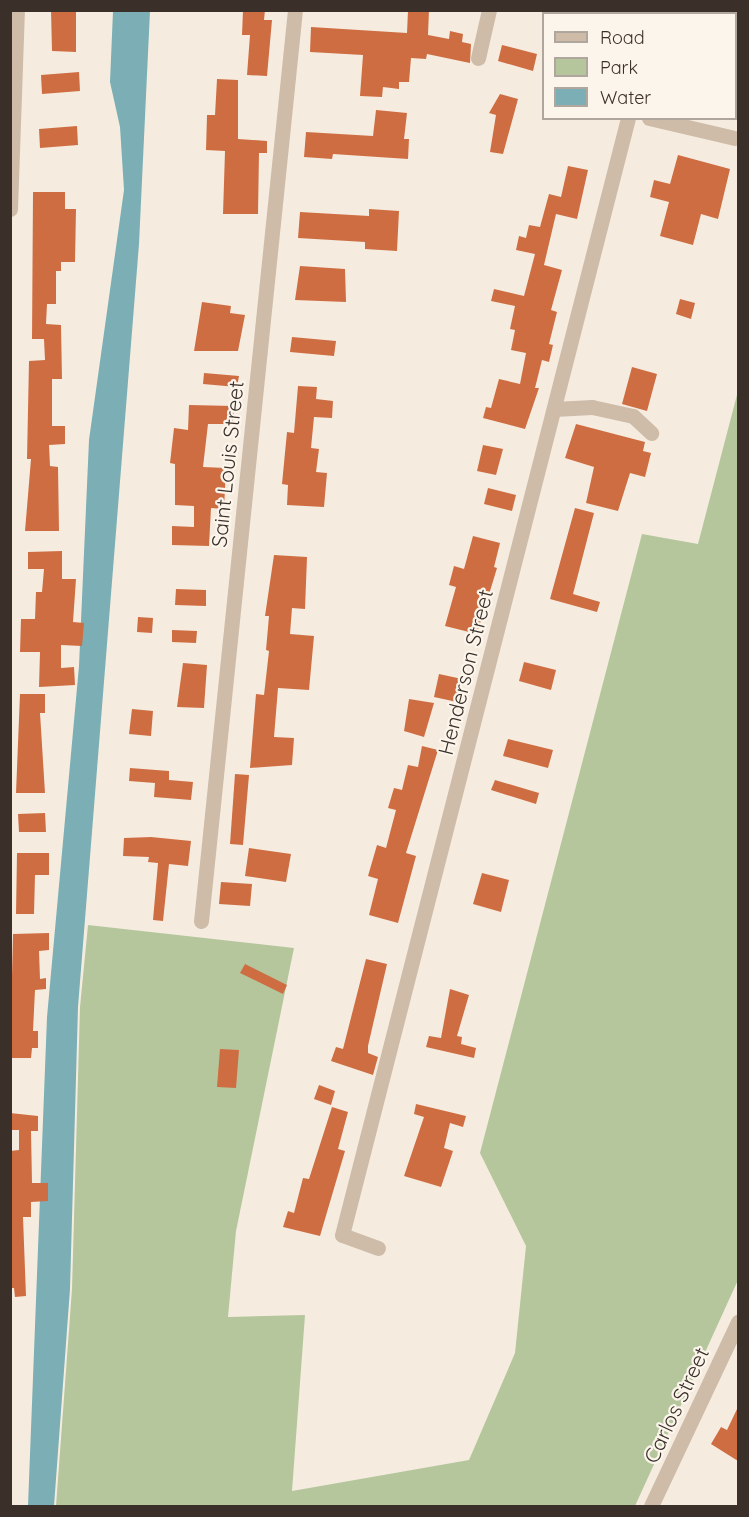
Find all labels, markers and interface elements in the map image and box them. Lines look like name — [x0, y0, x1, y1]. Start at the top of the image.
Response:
legend — [542, 12, 737, 120]
text: Road — [600, 26, 645, 49]
text: Park — [600, 56, 638, 79]
text: Water — [600, 86, 651, 109]
street label: Saint Louis Street — [206, 379, 248, 549]
street label: Henderson Street — [432, 587, 498, 757]
street label: Carlos Street — [638, 1343, 714, 1467]

